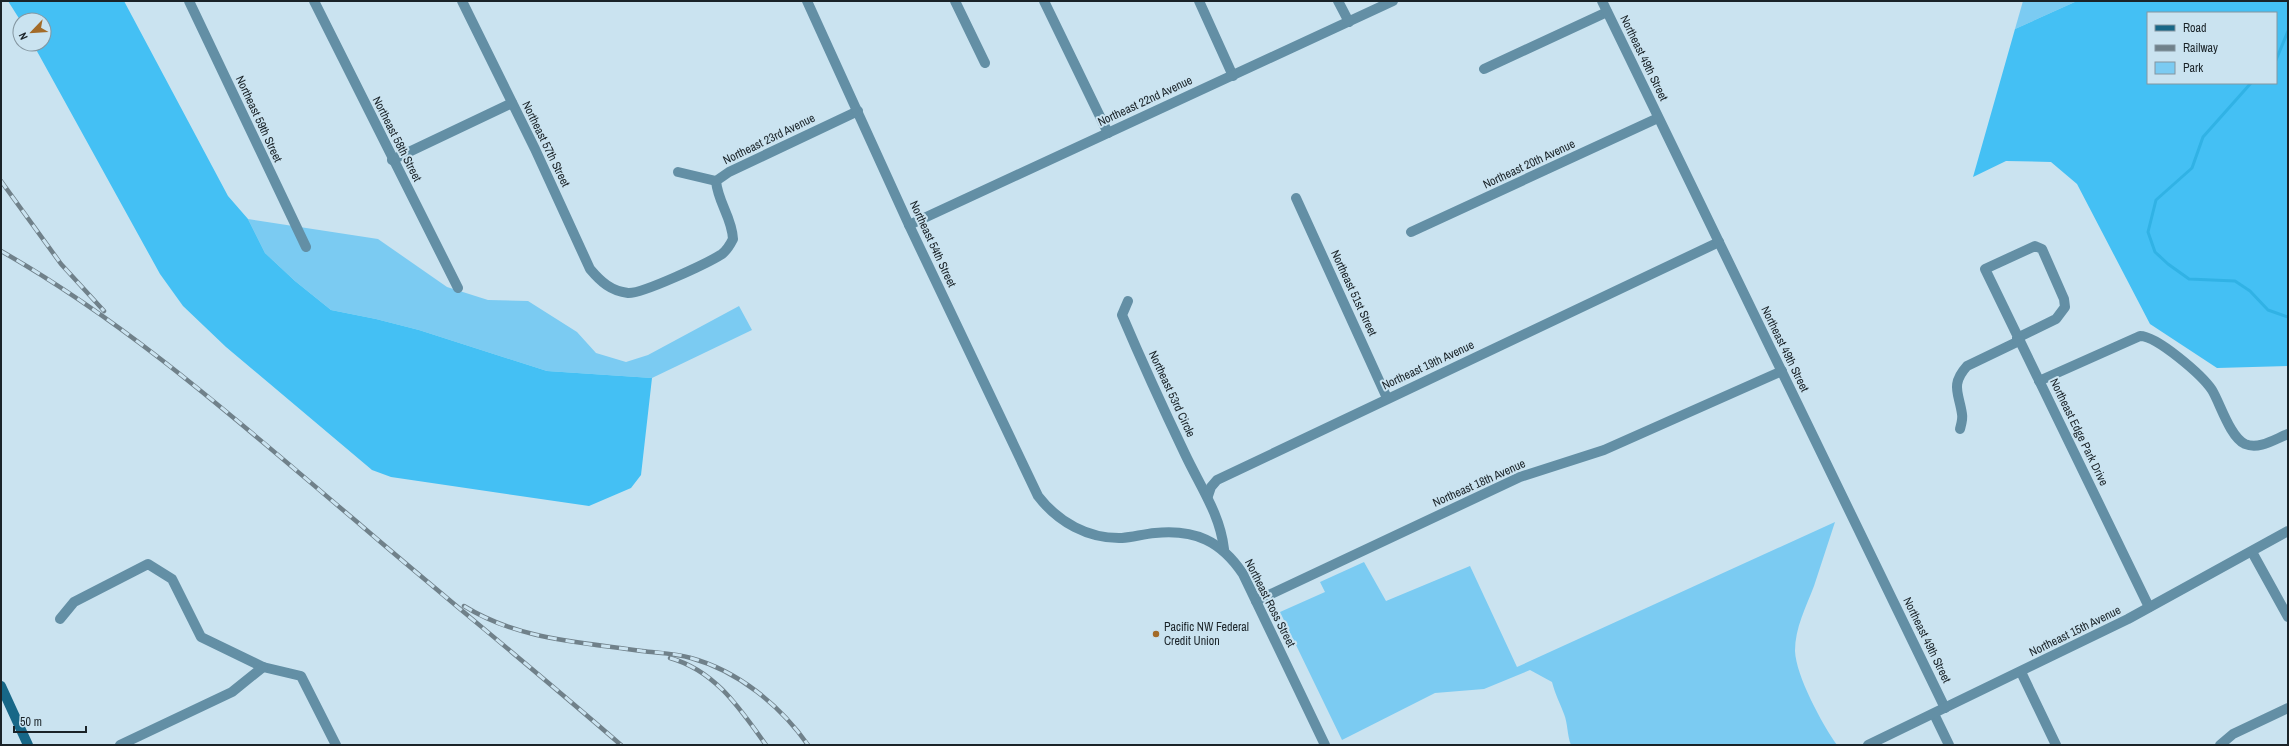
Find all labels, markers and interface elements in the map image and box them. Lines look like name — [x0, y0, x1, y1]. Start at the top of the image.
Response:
north arrow — [12, 12, 52, 52]
street label: Northeast 49th Street — [1616, 12, 1672, 104]
legend — [2147, 12, 2277, 84]
text: Road — [2183, 20, 2207, 36]
text: N — [15, 30, 31, 42]
text: Railway — [2183, 40, 2218, 56]
text: Park — [2183, 60, 2203, 76]
street label: Northeast 22nd Avenue — [1095, 72, 1195, 130]
street label: Northeast 59th Street — [232, 73, 286, 165]
street label: Northeast 58th Street — [369, 94, 425, 185]
street label: Northeast 57th Street — [518, 98, 574, 190]
street label: Northeast 23rd Avenue — [720, 110, 818, 168]
street label: Northeast 20th Avenue — [1480, 136, 1578, 192]
street label: Northeast 54th Street — [906, 198, 960, 290]
street label: Northeast 51st Street — [1327, 247, 1381, 339]
street label: Northeast 49th Street — [1757, 303, 1813, 395]
street label: Northeast 19th Avenue — [1379, 337, 1477, 393]
street label: Northeast 53rd Circle — [1145, 348, 1199, 440]
street label: Northeast Edge Park Drive — [2046, 376, 2112, 488]
street label: Northeast 18th Avenue — [1430, 455, 1528, 511]
street label: Northeast Ross Street — [1241, 556, 1299, 650]
street label: Northeast 49th Street — [1899, 594, 1955, 686]
street label: Northeast 15th Avenue — [2027, 602, 2123, 660]
place label: Pacific NW Federal Credit Union — [1164, 619, 1249, 649]
marker: Pacific NW Federal Credit Union — [1151, 629, 1161, 639]
scale bar — [14, 708, 86, 734]
text: 50 m — [20, 714, 42, 730]

